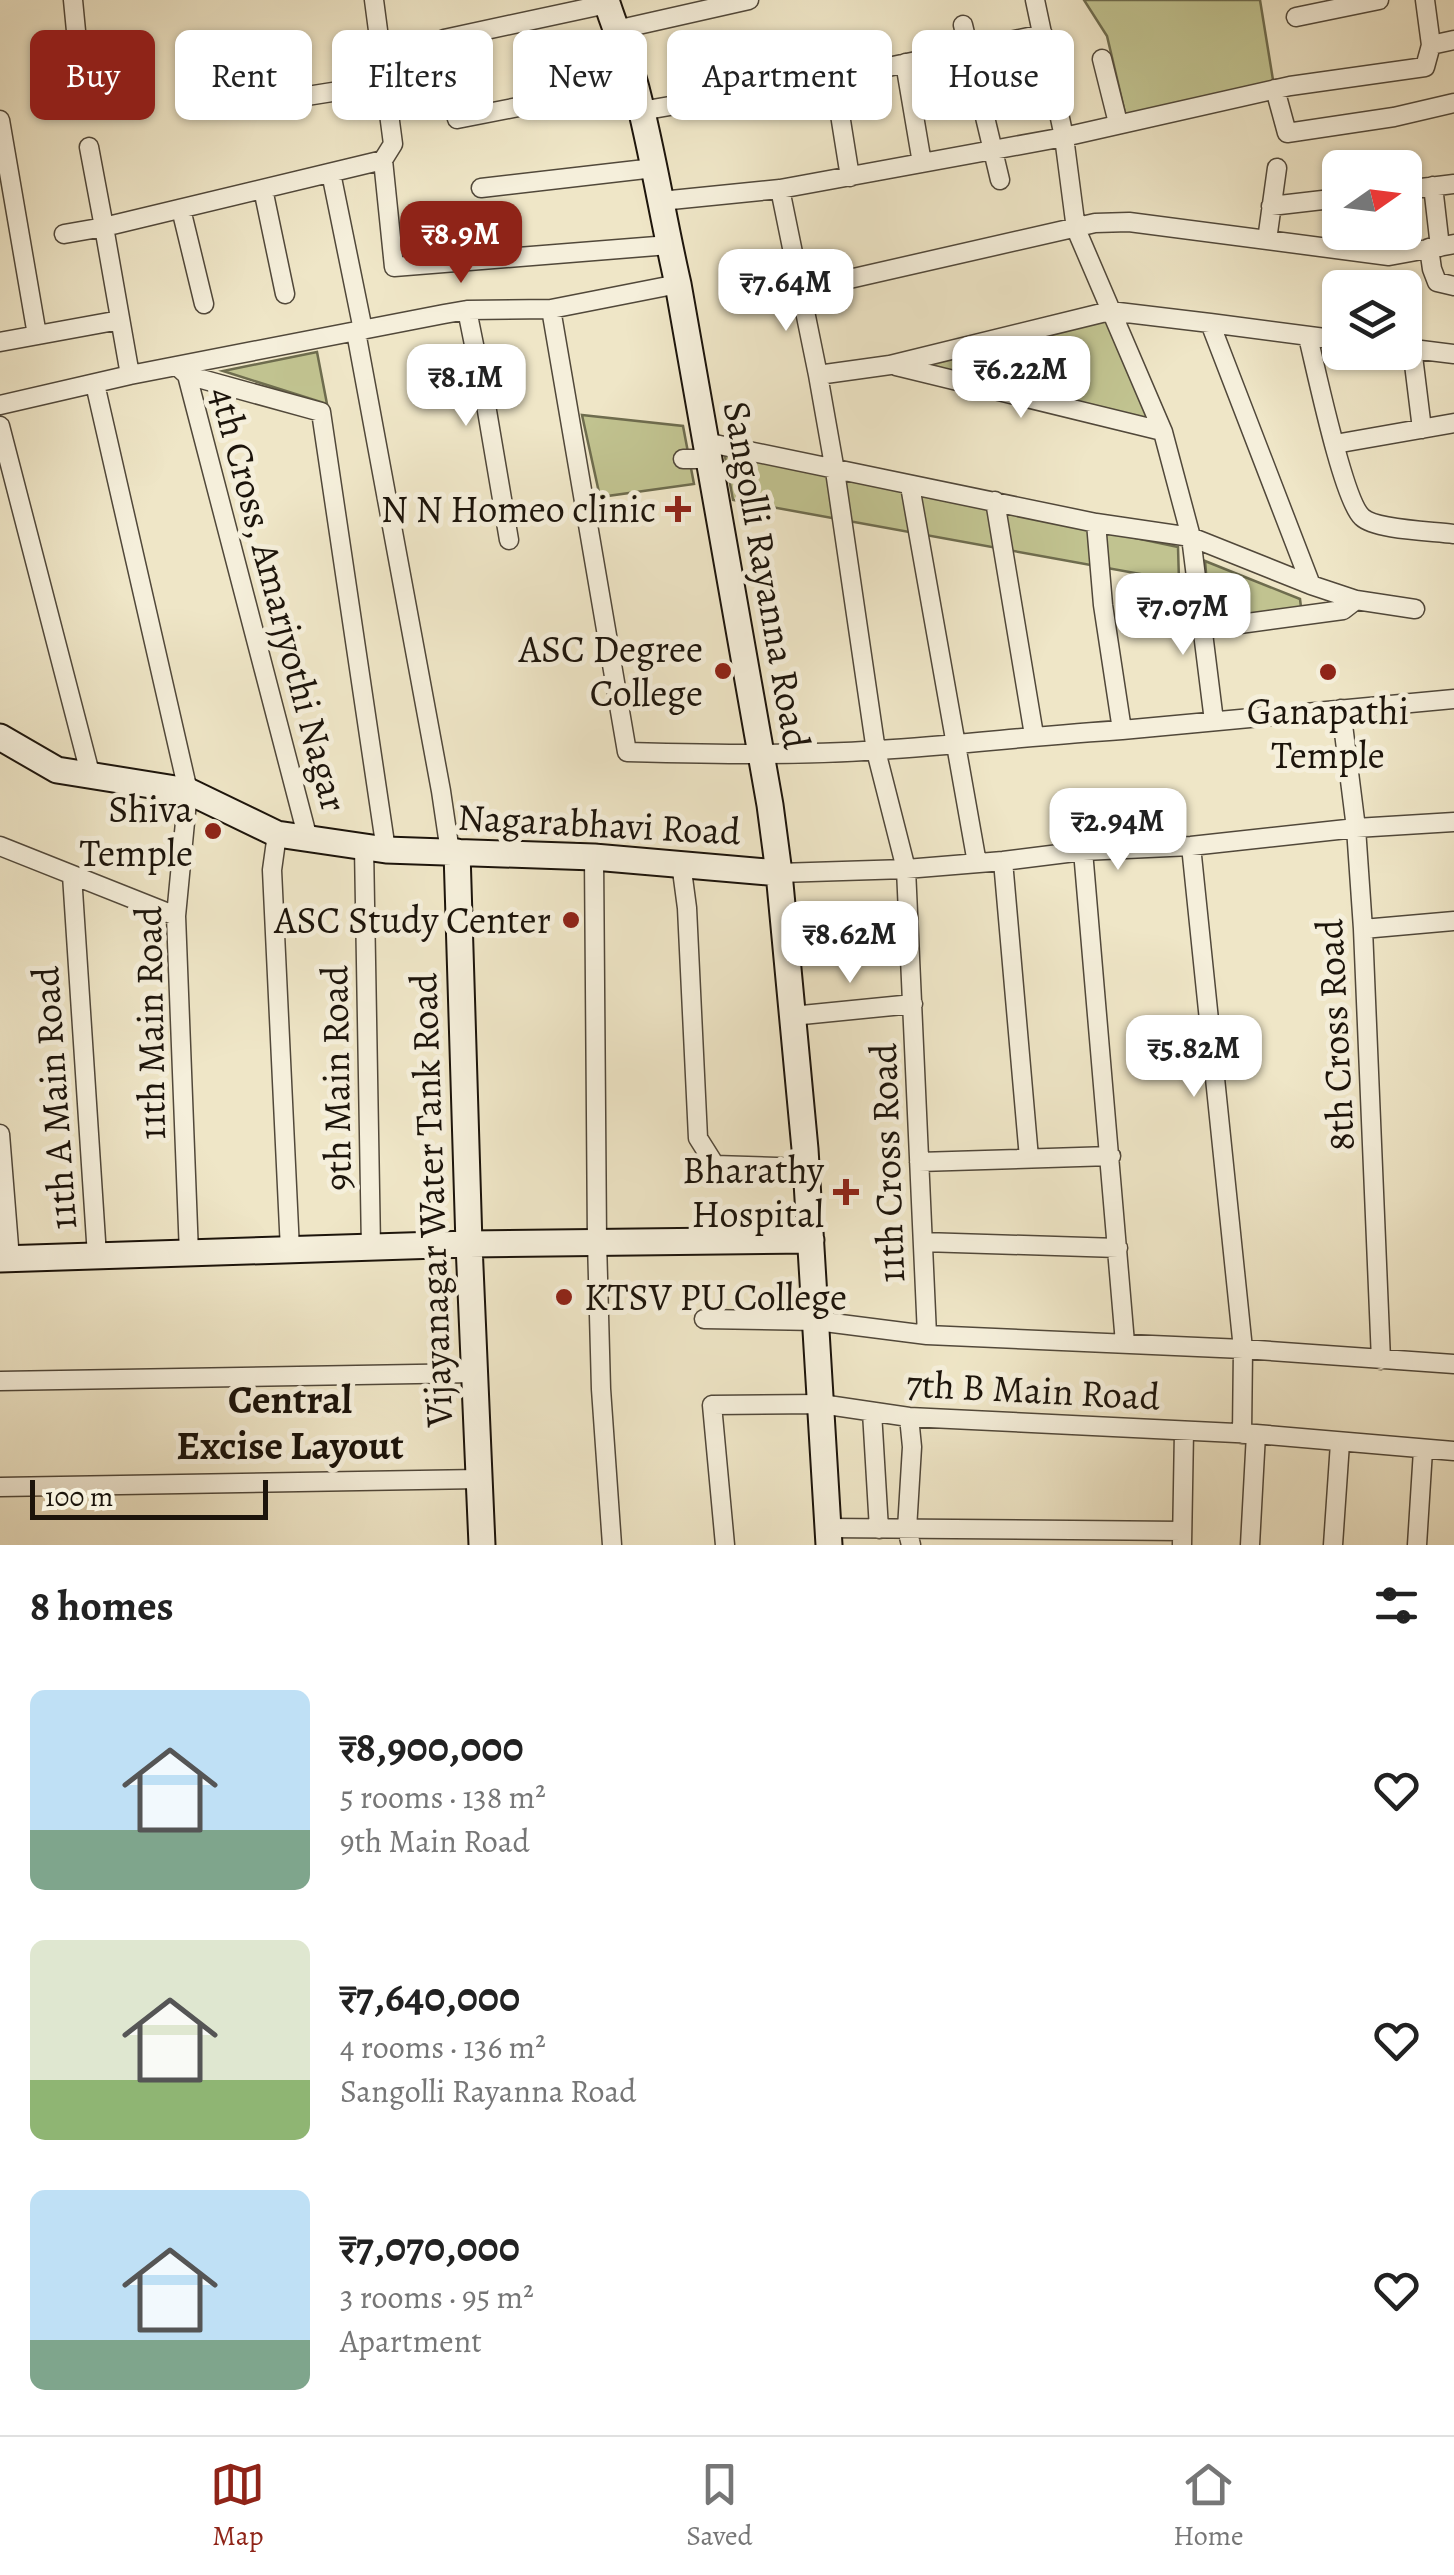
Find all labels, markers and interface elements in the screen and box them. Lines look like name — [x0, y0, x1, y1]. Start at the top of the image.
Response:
chip: Buy — [30, 30, 155, 120]
chip: Rent — [175, 30, 312, 120]
chip: Filters — [332, 30, 493, 120]
chip: New — [513, 30, 647, 120]
chip: Apartment — [667, 30, 892, 120]
chip: House — [912, 30, 1074, 120]
north arrow — [1322, 150, 1422, 250]
map controls — [1322, 150, 1422, 370]
pin: ₹8.9M — [391, 201, 531, 286]
text: ₹8.9M — [422, 211, 500, 255]
pin: ₹7.64M — [705, 249, 867, 334]
text: ₹7.64M — [740, 259, 832, 303]
button: layers — [1322, 270, 1422, 370]
pin: ₹6.22M — [940, 336, 1102, 421]
pin: ₹8.1M — [396, 344, 536, 429]
text: ₹6.22M — [974, 346, 1068, 390]
text: ₹8.1M — [429, 354, 503, 398]
street label: 4th Cross, Amarjyothi Nagar — [197, 381, 361, 817]
street label: Sangolli Rayanna Road — [711, 397, 823, 753]
place label: N N Homeo clinic — [381, 483, 656, 535]
marker: N N Homeo clinic — [665, 496, 691, 522]
pin: ₹7.07M — [1102, 573, 1264, 658]
text: ₹7.07M — [1137, 583, 1229, 627]
place label: ASC Degree College — [518, 623, 703, 719]
marker: ASC Degree College — [712, 660, 734, 682]
marker: Ganapathi Temple — [1317, 661, 1339, 683]
place label: Ganapathi Temple — [1247, 685, 1409, 781]
place label: Shiva Temple — [80, 783, 193, 879]
pin: ₹2.94M — [1037, 788, 1199, 873]
street label: Nagarabhavi Road — [456, 791, 742, 857]
text: ₹2.94M — [1072, 798, 1165, 842]
marker: Shiva Temple — [202, 820, 224, 842]
place label: ASC Study Center — [273, 894, 551, 946]
pin: ₹8.62M — [769, 901, 931, 986]
street label: 11th Main Road — [122, 905, 178, 1140]
marker: ASC Study Center — [560, 909, 582, 931]
text: ₹8.62M — [803, 911, 897, 955]
street label: 8th Cross Road — [1303, 917, 1367, 1152]
street label: 11th A Main Road — [19, 964, 89, 1231]
street label: 9th Main Road — [308, 964, 364, 1191]
street label: Vijayanagar Water Tank Road — [397, 971, 465, 1429]
pin: ₹5.82M — [1113, 1015, 1275, 1100]
text: ₹5.82M — [1148, 1025, 1240, 1069]
street label: 11th Cross Road — [857, 1042, 917, 1284]
place label: Bharathy Hospital — [682, 1144, 825, 1240]
marker: Bharathy Hospital — [833, 1179, 859, 1205]
place label: KTSV PU College — [584, 1271, 847, 1323]
marker: KTSV PU College — [553, 1286, 575, 1308]
street label: 7th B Main Road — [905, 1357, 1162, 1423]
district label: Central Excise Layout — [176, 1372, 404, 1473]
scale bar — [30, 1475, 268, 1520]
text: 100 m — [45, 1478, 113, 1516]
text: 8 homes — [30, 1577, 174, 1634]
icon: filters — [1369, 1578, 1424, 1633]
text: ₹8,900,000 — [340, 1718, 524, 1775]
icon: home — [110, 1730, 230, 1850]
icon: heart — [1369, 1763, 1424, 1818]
text: 5 rooms · 138 m² — [340, 1775, 546, 1819]
text: 9th Main Road — [340, 1819, 530, 1863]
text: ₹7,640,000 — [340, 1968, 520, 2025]
icon: home — [110, 1980, 230, 2100]
icon: heart — [1369, 2013, 1424, 2068]
text: 4 rooms · 136 m² — [340, 2025, 546, 2069]
text: Sangolli Rayanna Road — [340, 2069, 637, 2113]
text: ₹7,070,000 — [340, 2218, 520, 2275]
icon: home — [110, 2230, 230, 2350]
icon: heart — [1369, 2263, 1424, 2318]
text: 3 rooms · 95 m² — [340, 2275, 534, 2319]
text: Apartment — [340, 2319, 482, 2363]
tab: Map — [210, 2457, 265, 2555]
tab: Saved — [686, 2457, 753, 2555]
tab: Home — [1173, 2457, 1244, 2555]

